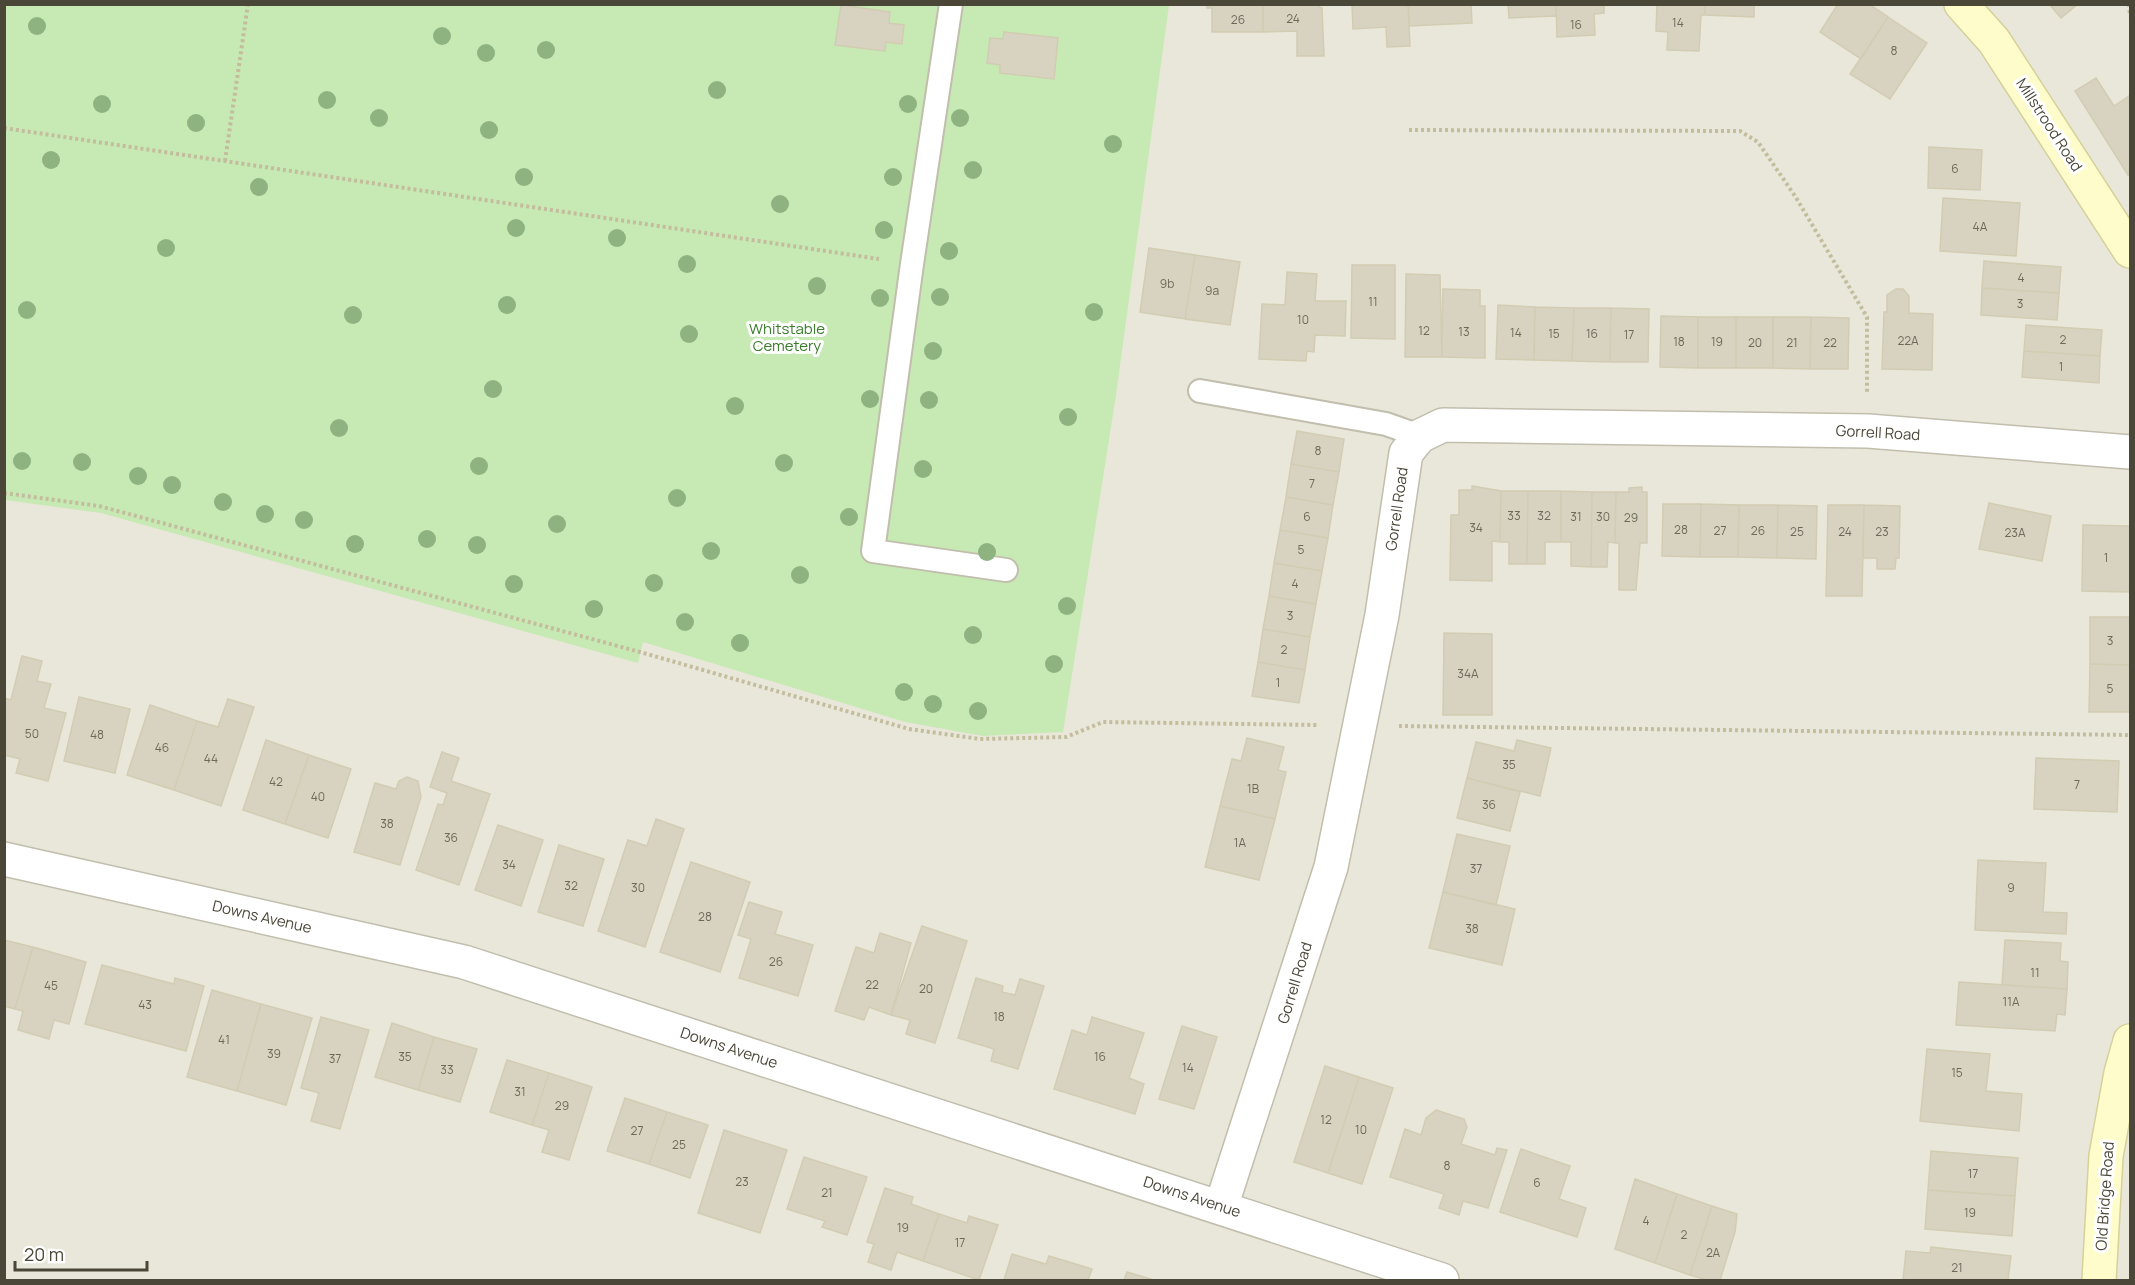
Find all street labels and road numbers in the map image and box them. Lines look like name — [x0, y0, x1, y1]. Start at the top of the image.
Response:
street label: Millstrood Road — [2011, 74, 2087, 175]
street label: Gorrell Road — [1835, 420, 1921, 445]
street label: Gorrell Road — [1380, 466, 1413, 552]
street label: Downs Avenue — [210, 895, 314, 938]
street label: Gorrell Road — [1272, 939, 1317, 1026]
street label: Downs Avenue — [678, 1022, 781, 1073]
street label: Old Bridge Road — [2090, 1141, 2119, 1251]
street label: Downs Avenue — [1141, 1171, 1244, 1222]

